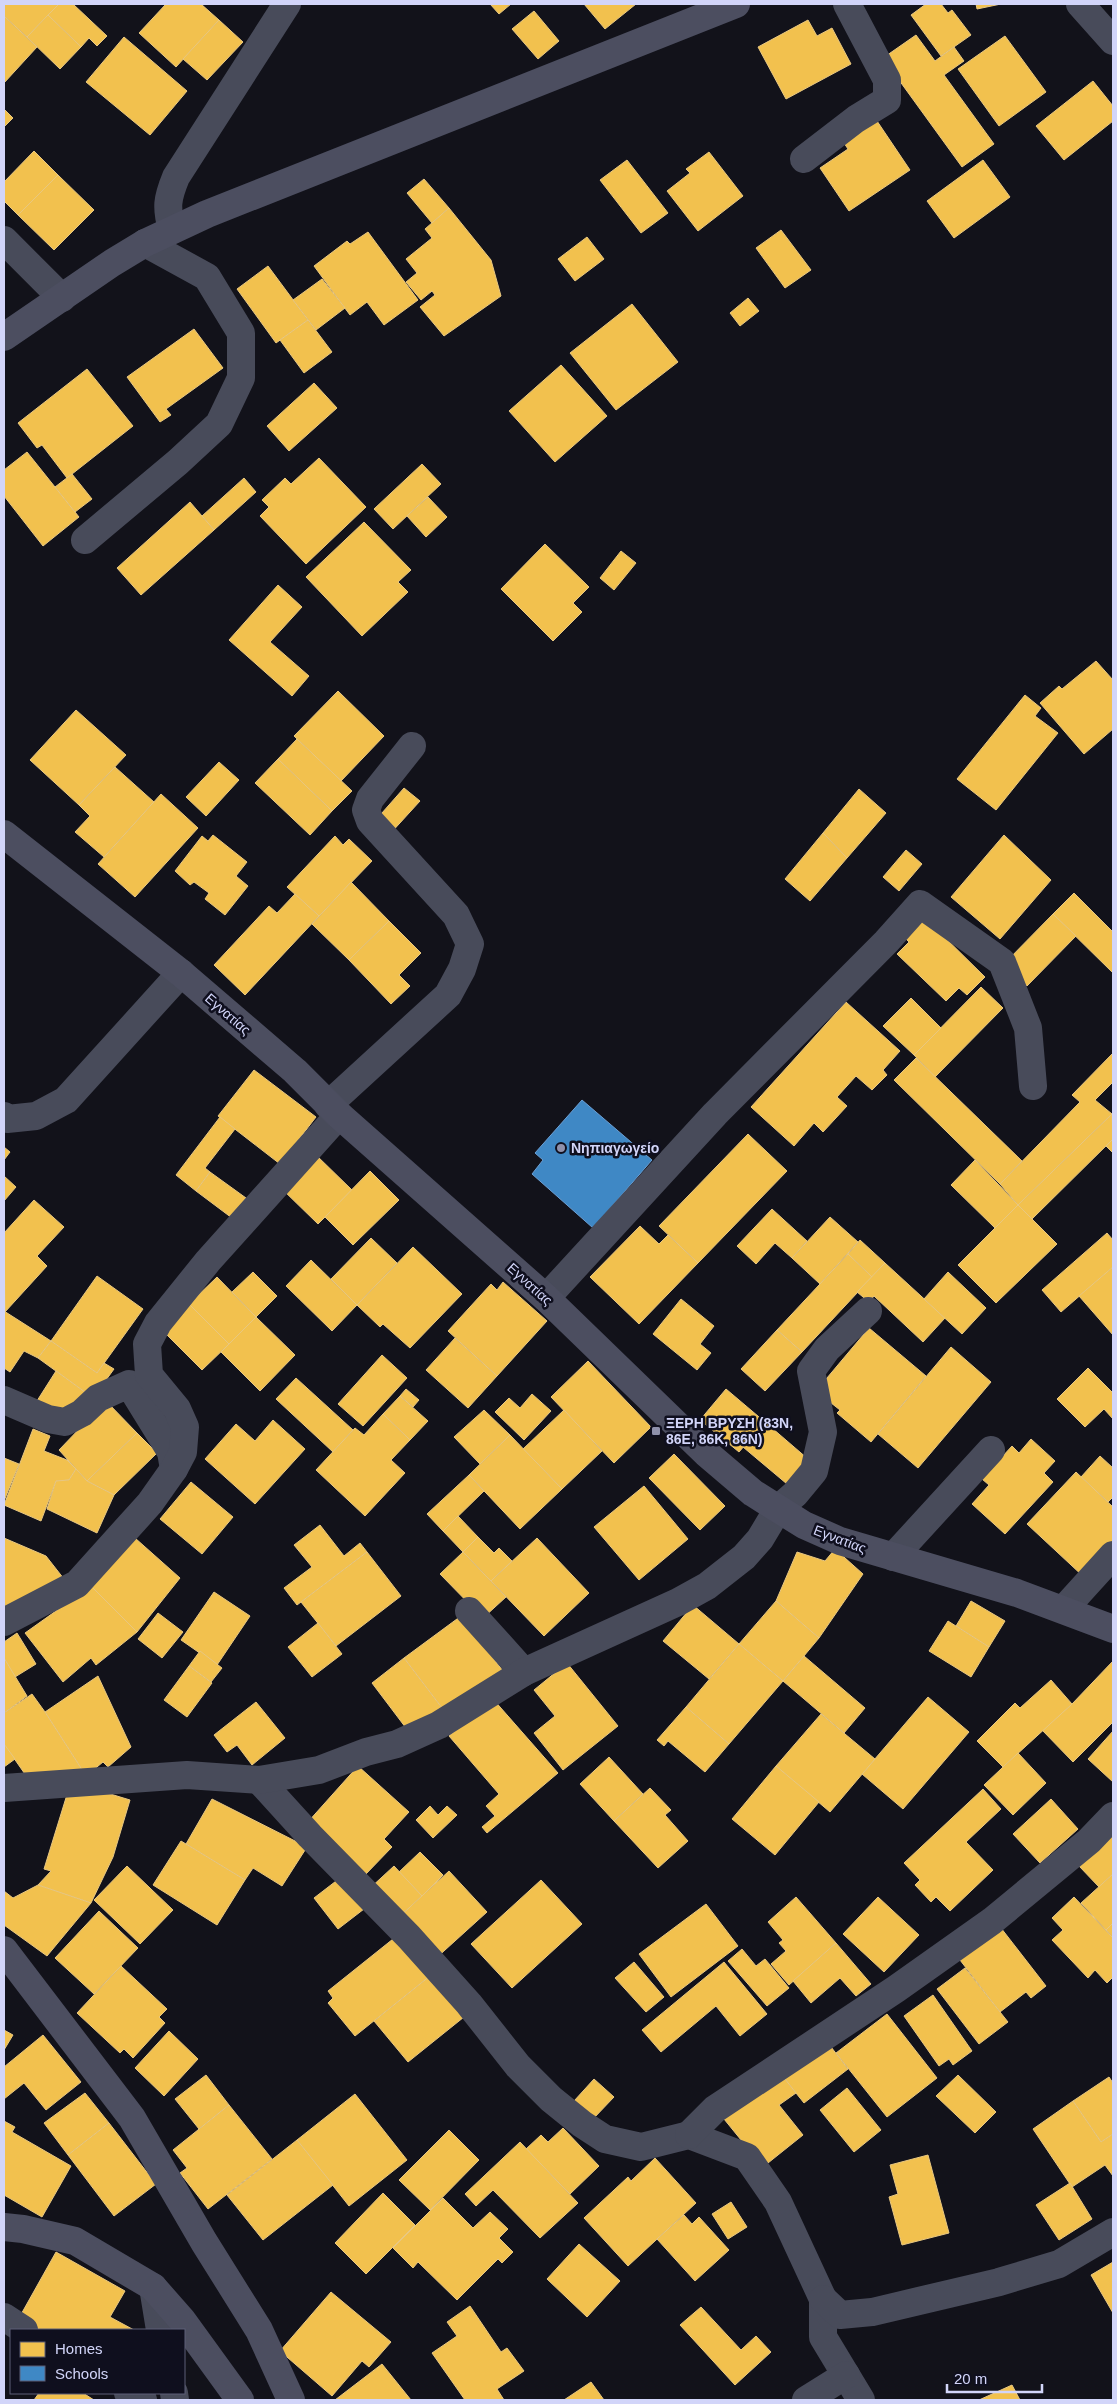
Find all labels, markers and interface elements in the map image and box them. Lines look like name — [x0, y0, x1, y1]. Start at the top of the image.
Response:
street label: Εγνατίας — [202, 990, 254, 1038]
place label: Νηπιαγωγείο — [571, 1140, 659, 1156]
marker: Νηπιαγωγείο — [555, 1142, 567, 1154]
street label: Εγνατίας — [504, 1260, 556, 1308]
place label: ΞΕΡΗ ΒΡΥΣΗ (83Ν, 86Ε, 86Κ, 86Ν) — [666, 1415, 793, 1447]
marker: ΞΕΡΗ ΒΡΥΣΗ (83Ν, 86Ε, 86Κ, 86Ν) — [650, 1425, 662, 1437]
street label: Εγνατίας — [811, 1522, 869, 1556]
legend — [10, 2329, 185, 2394]
text: Homes — [55, 2340, 103, 2357]
scale bar — [947, 2362, 1042, 2394]
text: Schools — [55, 2365, 108, 2382]
text: 20 m — [954, 2370, 987, 2387]

